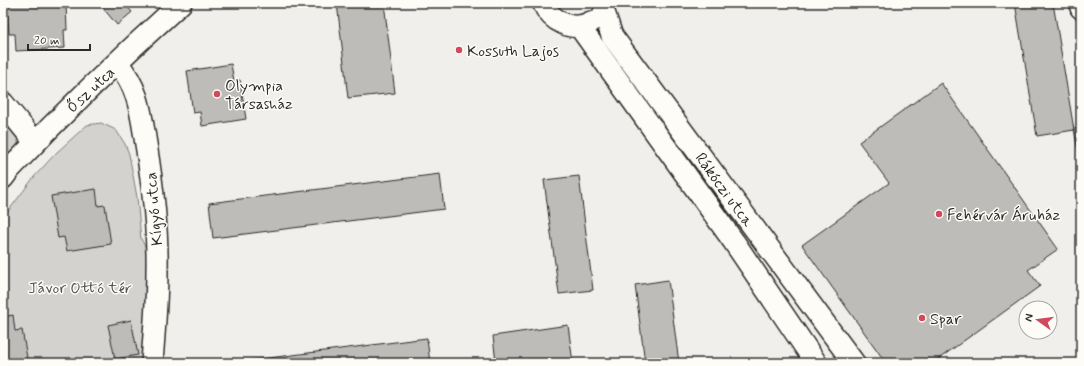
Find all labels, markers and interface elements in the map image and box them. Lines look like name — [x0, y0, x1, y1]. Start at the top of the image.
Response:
scale bar — [28, 26, 90, 52]
text: 20 m — [34, 33, 60, 49]
place label: Kossuth Lajos — [467, 41, 559, 62]
marker: Kossuth Lajos — [454, 45, 464, 55]
street label: Ősz utca — [62, 62, 120, 118]
place label: Olympia Társasház — [225, 76, 293, 115]
marker: Olympia Társasház — [212, 89, 222, 99]
street label: Rákóczi utca — [690, 149, 758, 231]
street label: Kígyó utca — [141, 171, 168, 246]
place label: Fehérvár Áruház — [947, 205, 1061, 226]
marker: Fehérvár Áruház — [934, 209, 944, 219]
park label: Jávor Ottó tér — [28, 278, 132, 299]
north arrow — [1018, 300, 1058, 340]
place label: Spar — [930, 309, 962, 330]
marker: Spar — [917, 313, 927, 323]
text: N — [1022, 313, 1037, 323]

